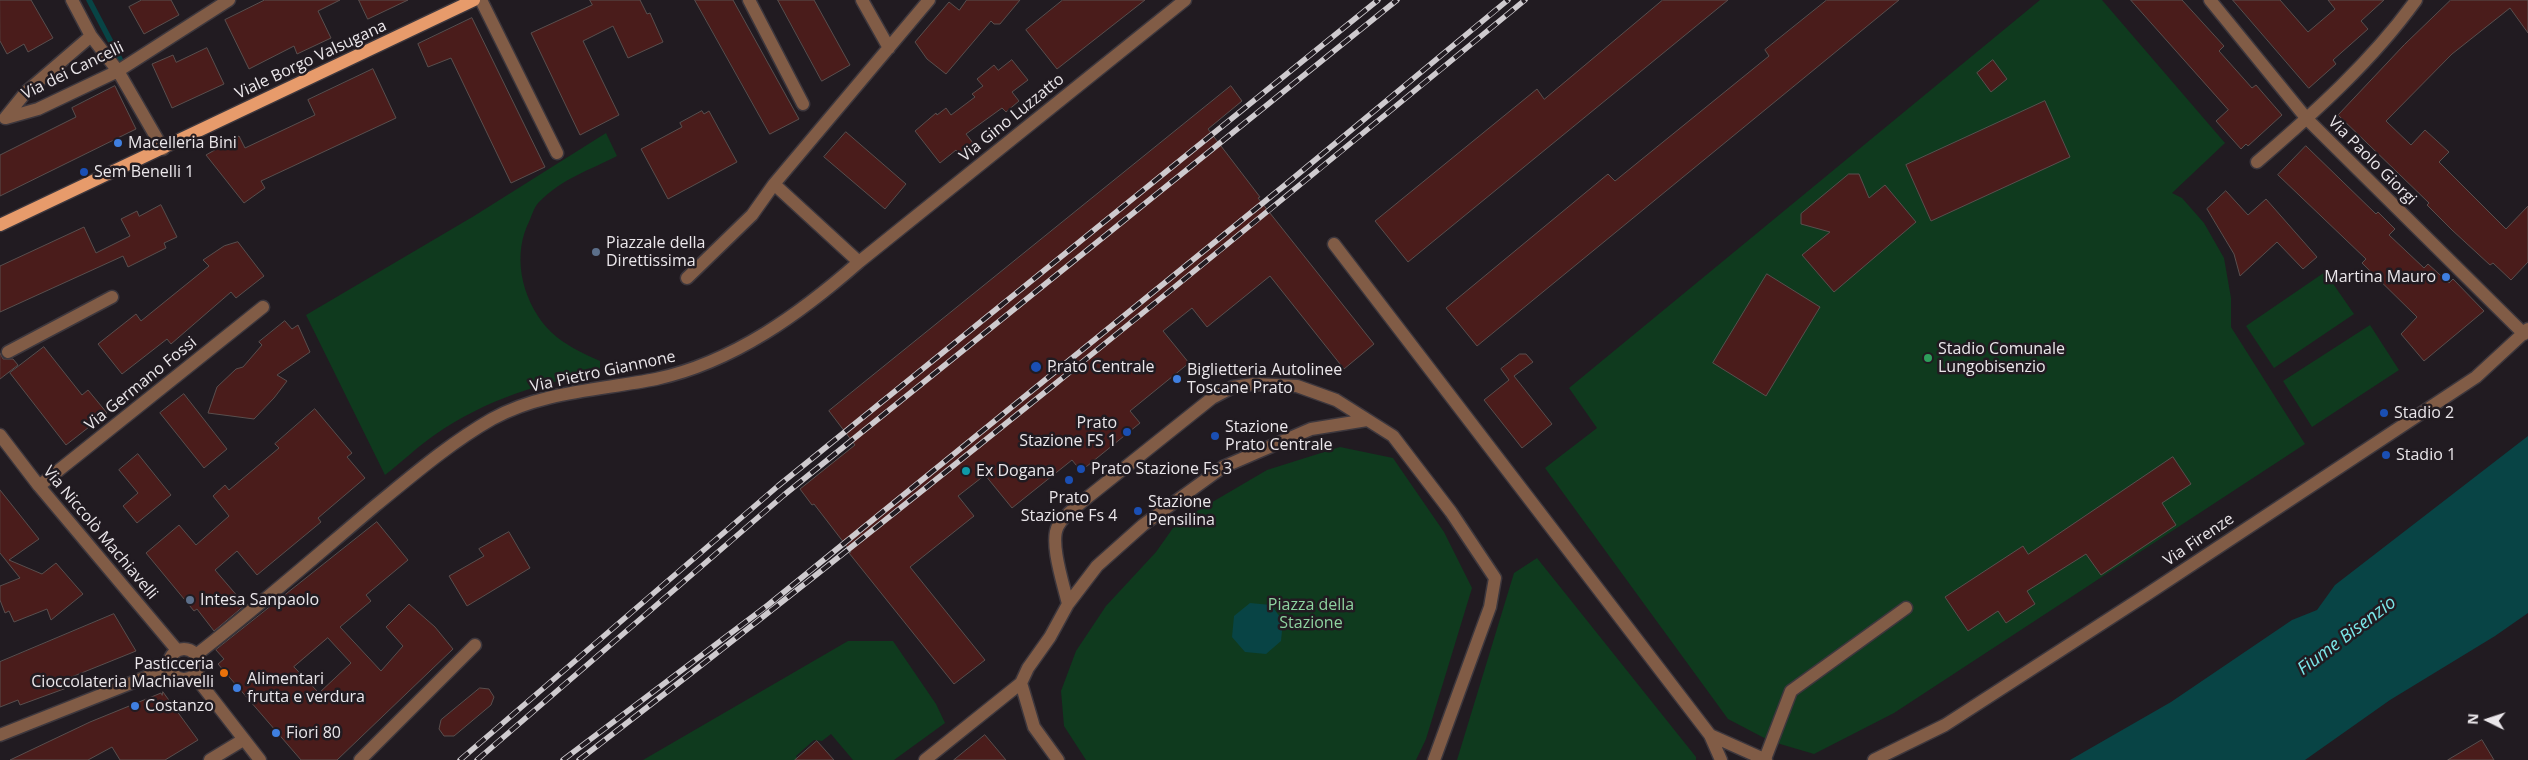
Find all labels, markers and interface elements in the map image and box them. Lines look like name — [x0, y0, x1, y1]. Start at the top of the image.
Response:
street label: Viale Borgo Valsugana — [232, 16, 390, 104]
street label: Via dei Cancelli — [19, 38, 127, 104]
street label: Via Gino Luzzatto — [956, 70, 1068, 166]
street label: Via Paolo Giorgi — [2324, 113, 2420, 209]
place label: Macelleria Bini — [128, 133, 237, 153]
marker: Macelleria Bini — [112, 137, 124, 149]
place label: Sem Benelli 1 — [94, 162, 194, 182]
marker: Sem Benelli 1 — [78, 166, 90, 178]
place label: Piazzale della Direttissima — [606, 233, 705, 271]
marker: Piazzale della Direttissima — [590, 246, 602, 258]
place label: Martina Mauro — [2324, 267, 2436, 287]
marker: Martina Mauro — [2440, 271, 2452, 283]
street label: Via Germano Fossi — [81, 333, 201, 435]
place label: Stadio Comunale Lungobisenzio — [1938, 339, 2065, 377]
street label: Via Pietro Giannone — [529, 347, 677, 397]
marker: Stadio Comunale Lungobisenzio — [1922, 352, 1934, 364]
place label: Prato Centrale — [1047, 357, 1155, 377]
marker: Prato Centrale — [1029, 360, 1043, 374]
place label: Biglietteria Autolinee Toscane Prato — [1187, 360, 1342, 398]
marker: Biglietteria Autolinee Toscane Prato — [1171, 373, 1183, 385]
place label: Stadio 2 — [2394, 403, 2454, 423]
marker: Stadio 2 — [2378, 407, 2390, 419]
place label: Prato Stazione FS 1 — [1019, 413, 1117, 451]
place label: Stazione Prato Centrale — [1225, 417, 1333, 455]
marker: Prato Stazione FS 1 — [1121, 426, 1133, 438]
marker: Stazione Prato Centrale — [1209, 430, 1221, 442]
place label: Stadio 1 — [2396, 445, 2456, 465]
marker: Stadio 1 — [2380, 449, 2392, 461]
place label: Prato Stazione Fs 3 — [1091, 459, 1232, 479]
place label: Ex Dogana — [976, 461, 1055, 481]
street label: Via Niccolò Machiavelli — [39, 462, 161, 604]
marker: Prato Stazione Fs 3 — [1075, 463, 1087, 475]
marker: Ex Dogana — [960, 465, 972, 477]
marker: Prato Stazione Fs 4 — [1063, 474, 1075, 486]
place label: Prato Stazione Fs 4 — [1021, 488, 1117, 526]
place label: Stazione Pensilina — [1148, 492, 1215, 530]
marker: Stazione Pensilina — [1132, 505, 1144, 517]
street label: Via Firenze — [2160, 509, 2238, 571]
place label: Intesa Sanpaolo — [200, 590, 319, 610]
water label: Fiume Bisenzio — [2293, 592, 2401, 680]
marker: Intesa Sanpaolo — [184, 594, 196, 606]
park label: Piazza della Stazione — [1268, 595, 1354, 633]
place label: Pasticceria Cioccolateria Machiavelli — [31, 654, 214, 692]
marker: Pasticceria Cioccolateria Machiavelli — [218, 667, 230, 679]
place label: Alimentari frutta e verdura — [247, 669, 365, 707]
marker: Alimentari frutta e verdura — [231, 682, 243, 694]
north arrow — [2463, 695, 2513, 745]
place label: Costanzo — [145, 696, 214, 716]
marker: Costanzo — [129, 700, 141, 712]
text: N — [2463, 713, 2482, 725]
place label: Fiori 80 — [286, 723, 341, 743]
marker: Fiori 80 — [270, 727, 282, 739]

